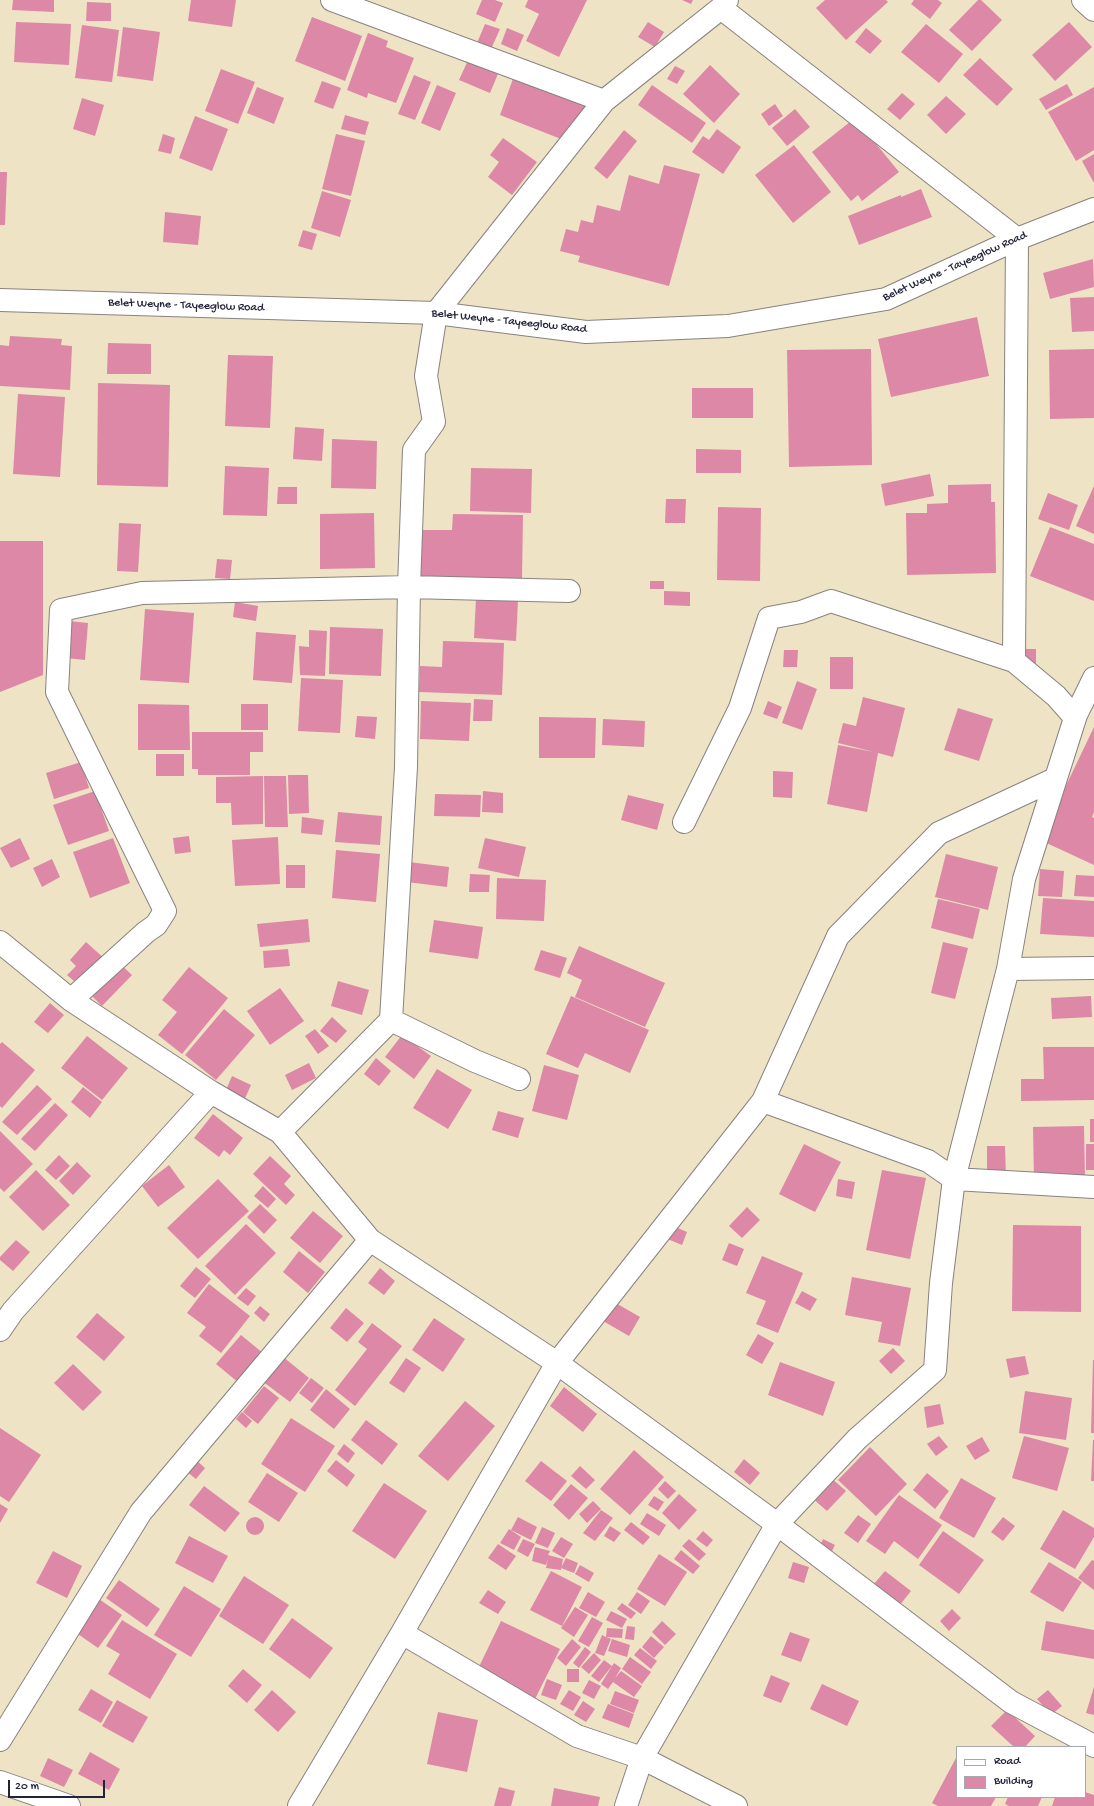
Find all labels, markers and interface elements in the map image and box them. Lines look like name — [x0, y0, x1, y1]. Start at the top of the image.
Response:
street label: Belet Weyne - Tayeeglow Road — [881, 229, 1029, 305]
street label: Belet Weyne - Tayeeglow Road — [108, 296, 264, 316]
street label: Belet Weyne - Tayeeglow Road — [431, 307, 587, 337]
legend — [956, 1746, 1086, 1798]
text: Road — [994, 1755, 1020, 1769]
scale bar — [10, 1772, 107, 1798]
text: Building — [994, 1775, 1033, 1789]
text: 20 m — [15, 1780, 39, 1794]

